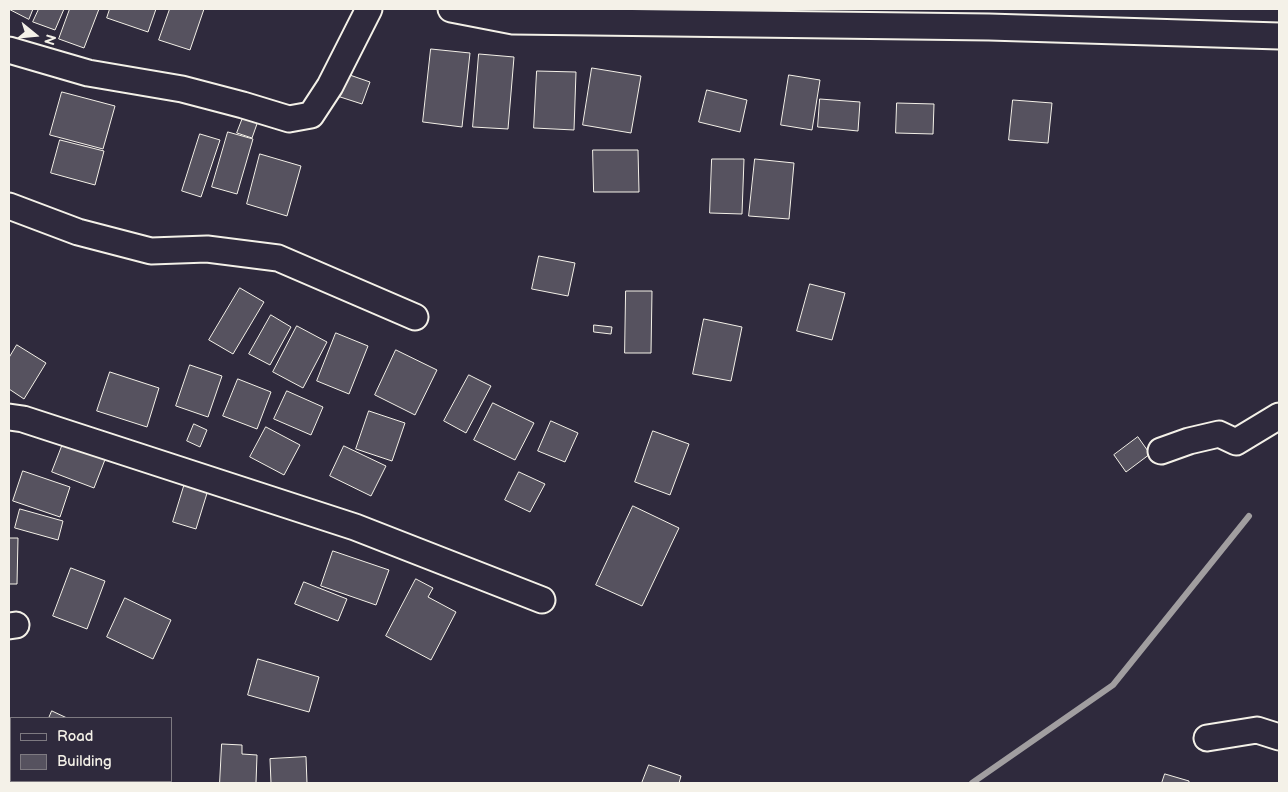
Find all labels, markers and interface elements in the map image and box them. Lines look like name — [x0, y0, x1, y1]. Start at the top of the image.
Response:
north arrow — [10, 10, 60, 60]
text: N — [40, 32, 59, 47]
legend — [10, 717, 172, 782]
text: Road — [57, 727, 93, 746]
text: Building — [57, 752, 112, 771]

